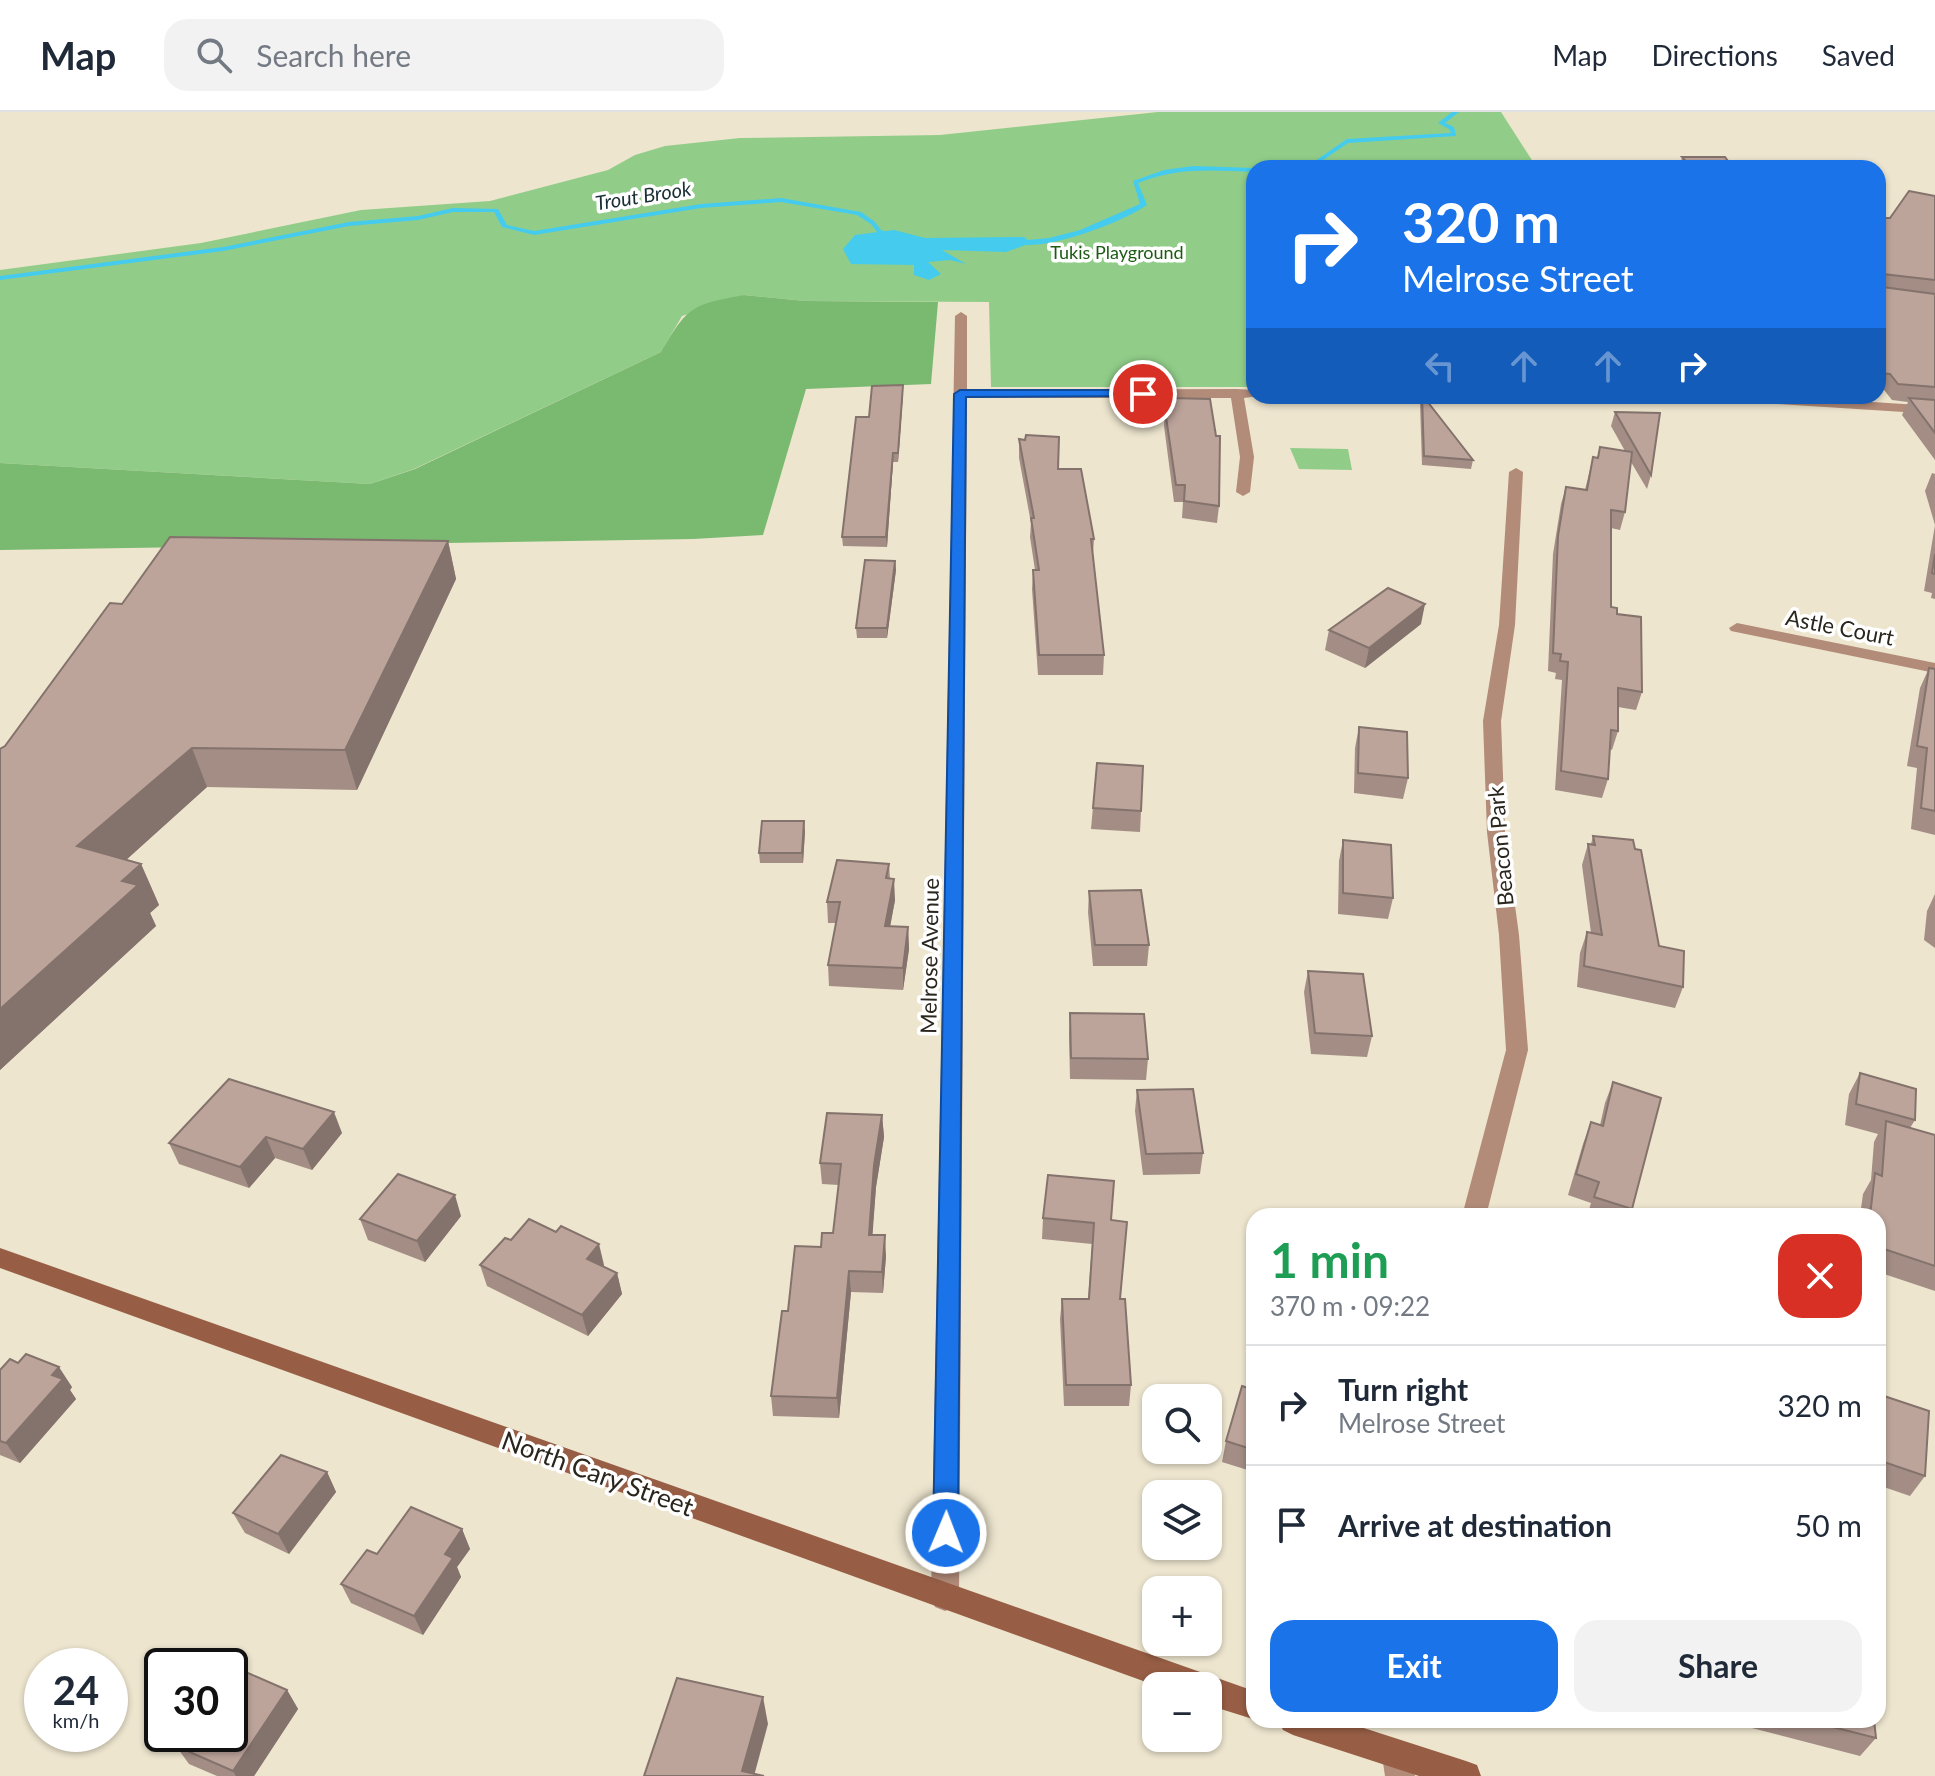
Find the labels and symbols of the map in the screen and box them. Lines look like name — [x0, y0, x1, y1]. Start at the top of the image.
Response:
water label: Trout Brook — [593, 175, 693, 214]
park label: Tukis Playground — [1050, 241, 1184, 263]
pin — [1109, 360, 1177, 428]
street label: Astle Court — [1784, 603, 1897, 651]
street label: Beacon Park — [1481, 784, 1519, 907]
street label: Melrose Avenue — [914, 878, 944, 1034]
street label: North Cary Street — [498, 1423, 699, 1523]
position arrow — [904, 1491, 988, 1575]
speed limit sign: 30 — [144, 1648, 248, 1752]

